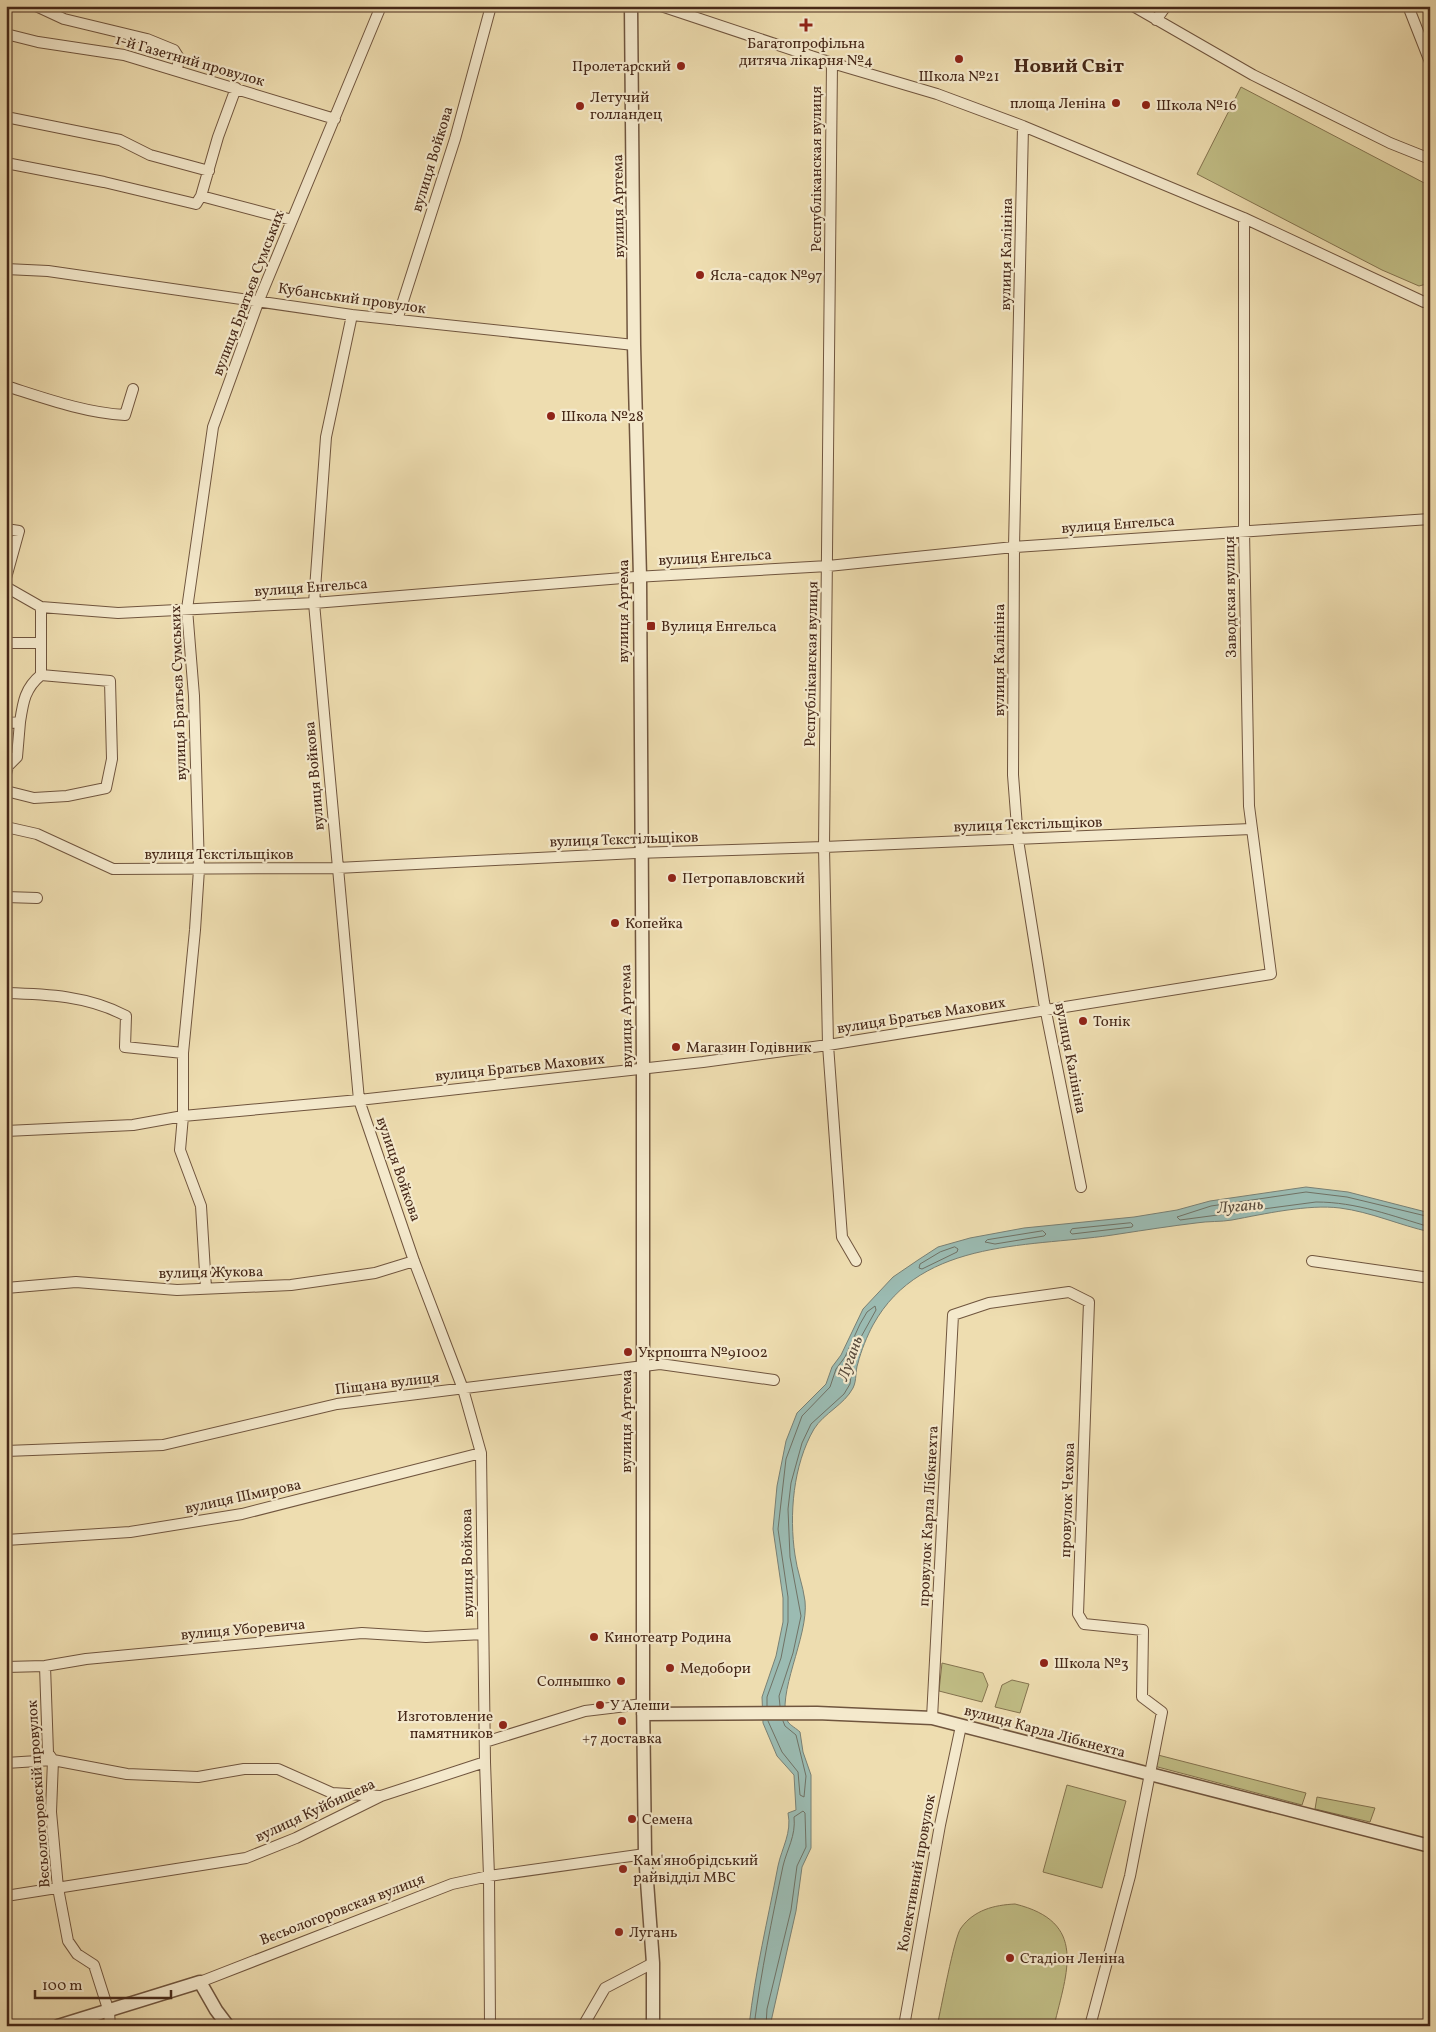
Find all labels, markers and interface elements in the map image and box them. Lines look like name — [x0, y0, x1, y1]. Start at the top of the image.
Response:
marker: Багатопрофільна дитяча лікарня №4 — [799, 18, 813, 32]
street label: 1-й Газетний провулок — [112, 30, 267, 93]
place label: Багатопрофільна дитяча лікарня №4 — [739, 34, 873, 72]
marker: Школа №21 — [953, 53, 965, 65]
district label: Новий Світ — [1014, 53, 1124, 81]
place label: Пролетарский — [572, 57, 671, 78]
marker: Пролетарский — [675, 60, 687, 72]
place label: Школа №21 — [919, 67, 999, 88]
street label: Рєспубліканская вулиця — [807, 86, 828, 252]
place label: Летучий голландец — [590, 88, 663, 126]
place label: площа Леніна — [1010, 94, 1106, 115]
place label: Школа №16 — [1156, 96, 1236, 117]
marker: площа Леніна — [1110, 97, 1122, 109]
marker: Школа №16 — [1140, 99, 1152, 111]
marker: Летучий голландец — [574, 100, 586, 112]
street label: вулиця Войкова — [407, 104, 459, 215]
street label: вулиця Артема — [608, 154, 631, 258]
street label: вулиця Калініна — [996, 197, 1019, 311]
street label: вулиця Братьєв Сумських — [208, 208, 291, 379]
place label: Ясла-садок №97 — [710, 266, 823, 287]
marker: Ясла-садок №97 — [694, 269, 706, 281]
street label: Кубанський провулок — [276, 279, 427, 320]
place label: Школа №28 — [561, 407, 644, 428]
marker: Школа №28 — [545, 410, 557, 422]
street label: вулиця Енгельса — [1061, 511, 1175, 540]
street label: Заводская вулиця — [1220, 536, 1243, 658]
street label: вулиця Енгельса — [658, 545, 772, 572]
street label: вулиця Артема — [614, 559, 635, 663]
street label: вулиця Енгельса — [254, 574, 368, 603]
street label: Рєспубліканская вулиця — [801, 581, 824, 747]
street label: вулиця Калініна — [990, 604, 1011, 716]
street label: вулиця Братьєв Сумських — [166, 605, 193, 781]
place label: Вулиця Енгельса — [661, 617, 777, 638]
marker: Вулиця Енгельса — [645, 620, 657, 632]
street label: вулиця Войкова — [300, 720, 331, 831]
street label: вулиця Тєкстільщіков — [953, 812, 1103, 839]
street label: вулиця Тєкстільщіков — [549, 827, 699, 854]
street label: вулиця Тєкстільщіков — [144, 845, 294, 866]
place label: Петропавловский — [682, 869, 805, 890]
marker: Петропавловский — [666, 872, 678, 884]
place label: Копейка — [625, 914, 683, 935]
marker: Копейка — [609, 917, 621, 929]
street label: вулиця Артема — [616, 964, 639, 1068]
street label: вулиця Братьєв Махових — [835, 993, 1007, 1040]
street label: вулиця Калініна — [1048, 1001, 1091, 1116]
place label: Тонік — [1093, 1012, 1130, 1033]
marker: Тонік — [1077, 1015, 1089, 1027]
place label: Магазин Годівник — [686, 1038, 811, 1059]
marker: Магазин Годівник — [670, 1041, 682, 1053]
street label: вулиця Братьєв Махових — [434, 1049, 606, 1088]
street label: вулиця Войкова — [370, 1114, 425, 1225]
water label: Лугань — [1215, 1194, 1265, 1220]
street label: вулиця Жукова — [159, 1262, 263, 1285]
water label: Лугань — [832, 1333, 869, 1385]
place label: Укрпошта №91002 — [638, 1343, 768, 1364]
marker: Укрпошта №91002 — [622, 1346, 634, 1358]
street label: Піщана вулиця — [334, 1368, 441, 1401]
street label: вулиця Артема — [617, 1369, 638, 1473]
street label: провулок Карла Лібкнехта — [914, 1425, 945, 1607]
street label: провулок Чехова — [1056, 1442, 1081, 1558]
street label: вулиця Шмирова — [183, 1475, 303, 1520]
street label: вулиця Войкова — [457, 1508, 480, 1618]
street label: вулиця Уборевича — [180, 1615, 306, 1646]
place label: Кинотеатр Родина — [604, 1628, 732, 1649]
marker: Кинотеатр Родина — [588, 1631, 600, 1643]
place label: Школа №3 — [1054, 1654, 1129, 1675]
marker: Школа №3 — [1038, 1657, 1050, 1669]
place label: Медобори — [680, 1659, 751, 1680]
marker: Медобори — [664, 1662, 676, 1674]
place label: Солнышко — [537, 1672, 611, 1693]
marker: Солнышко — [615, 1675, 627, 1687]
place label: У Алеши — [610, 1696, 670, 1717]
street label: Вєсьологоровскій провулок — [22, 1699, 57, 1889]
marker: У Алеши — [594, 1699, 606, 1711]
street label: вулиця Карла Лібкнехта — [962, 1701, 1128, 1764]
place label: Изготовление памятников — [397, 1707, 493, 1745]
marker: +7 доставка — [616, 1715, 628, 1727]
marker: Изготовление памятников — [497, 1719, 509, 1731]
place label: +7 доставка — [582, 1729, 662, 1750]
street label: вулиця Куйбишева — [252, 1774, 379, 1848]
street label: Колективний провулок — [893, 1793, 942, 1954]
place label: Семена — [642, 1810, 693, 1831]
marker: Семена — [626, 1813, 638, 1825]
place label: Кам'янобрідський райвідділ МВС — [633, 1851, 758, 1889]
marker: Кам'янобрідський райвідділ МВС — [617, 1863, 629, 1875]
street label: Вєсьологоровская вулиця — [257, 1869, 428, 1952]
place label: Лугань — [629, 1923, 678, 1944]
marker: Лугань — [613, 1926, 625, 1938]
place label: Стадіон Леніна — [1020, 1949, 1125, 1970]
marker: Стадіон Леніна — [1004, 1952, 1016, 1964]
scale bar — [35, 1967, 171, 1999]
text: 100 m — [42, 1976, 82, 1997]

